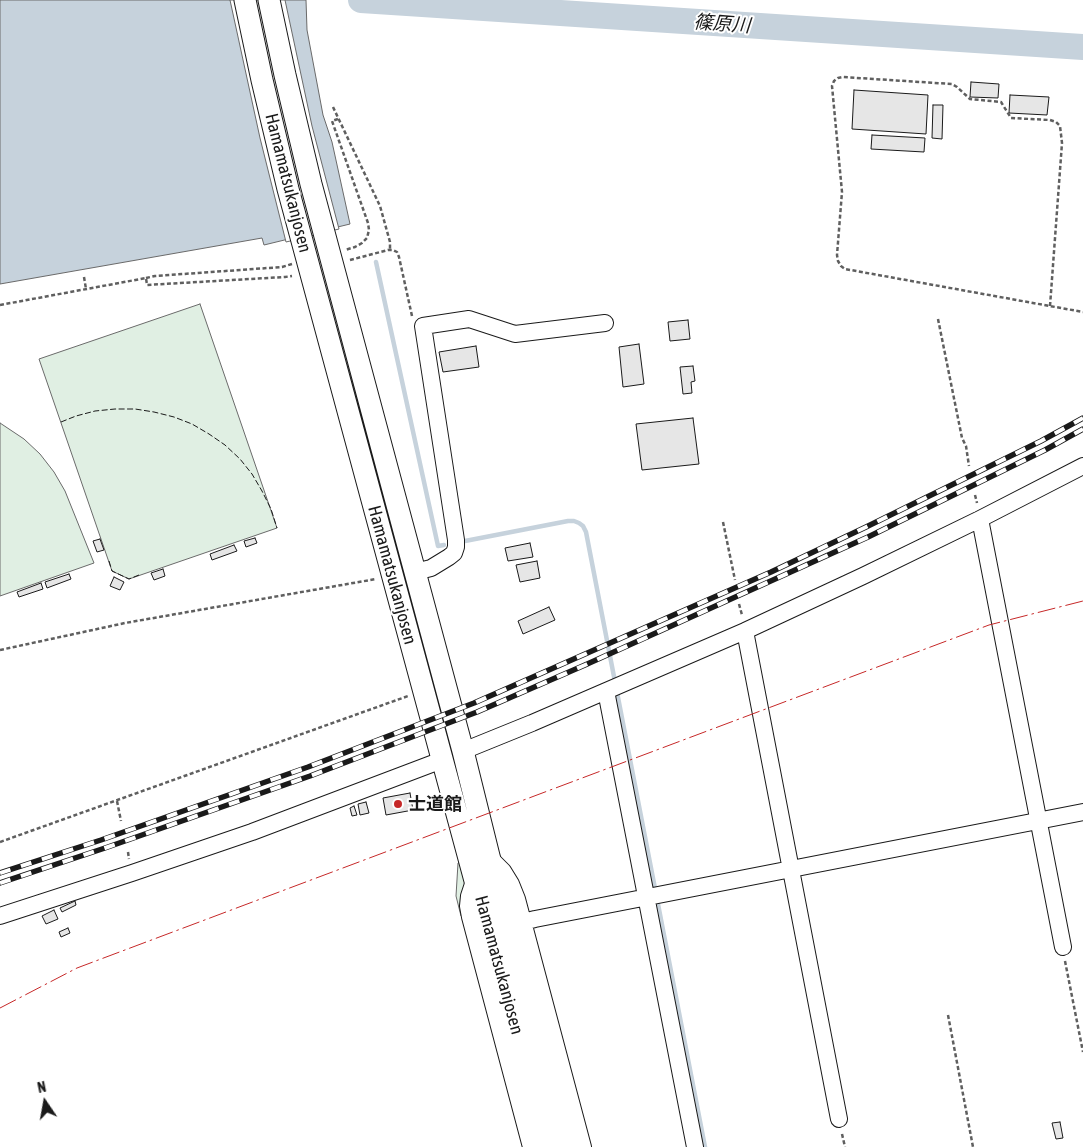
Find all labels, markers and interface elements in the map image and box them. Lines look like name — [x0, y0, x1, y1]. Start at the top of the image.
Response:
water label: 篠原川 — [693, 11, 751, 37]
street label: Hamamatsukanjosen — [260, 111, 316, 255]
street label: Hamamatsukanjosen — [363, 503, 421, 647]
place label: 士道館 — [408, 793, 462, 815]
marker: 士道館 — [392, 798, 404, 810]
street label: Hamamatsukanjosen — [470, 893, 528, 1037]
north arrow — [20, 1077, 70, 1127]
text: N — [36, 1079, 48, 1096]

